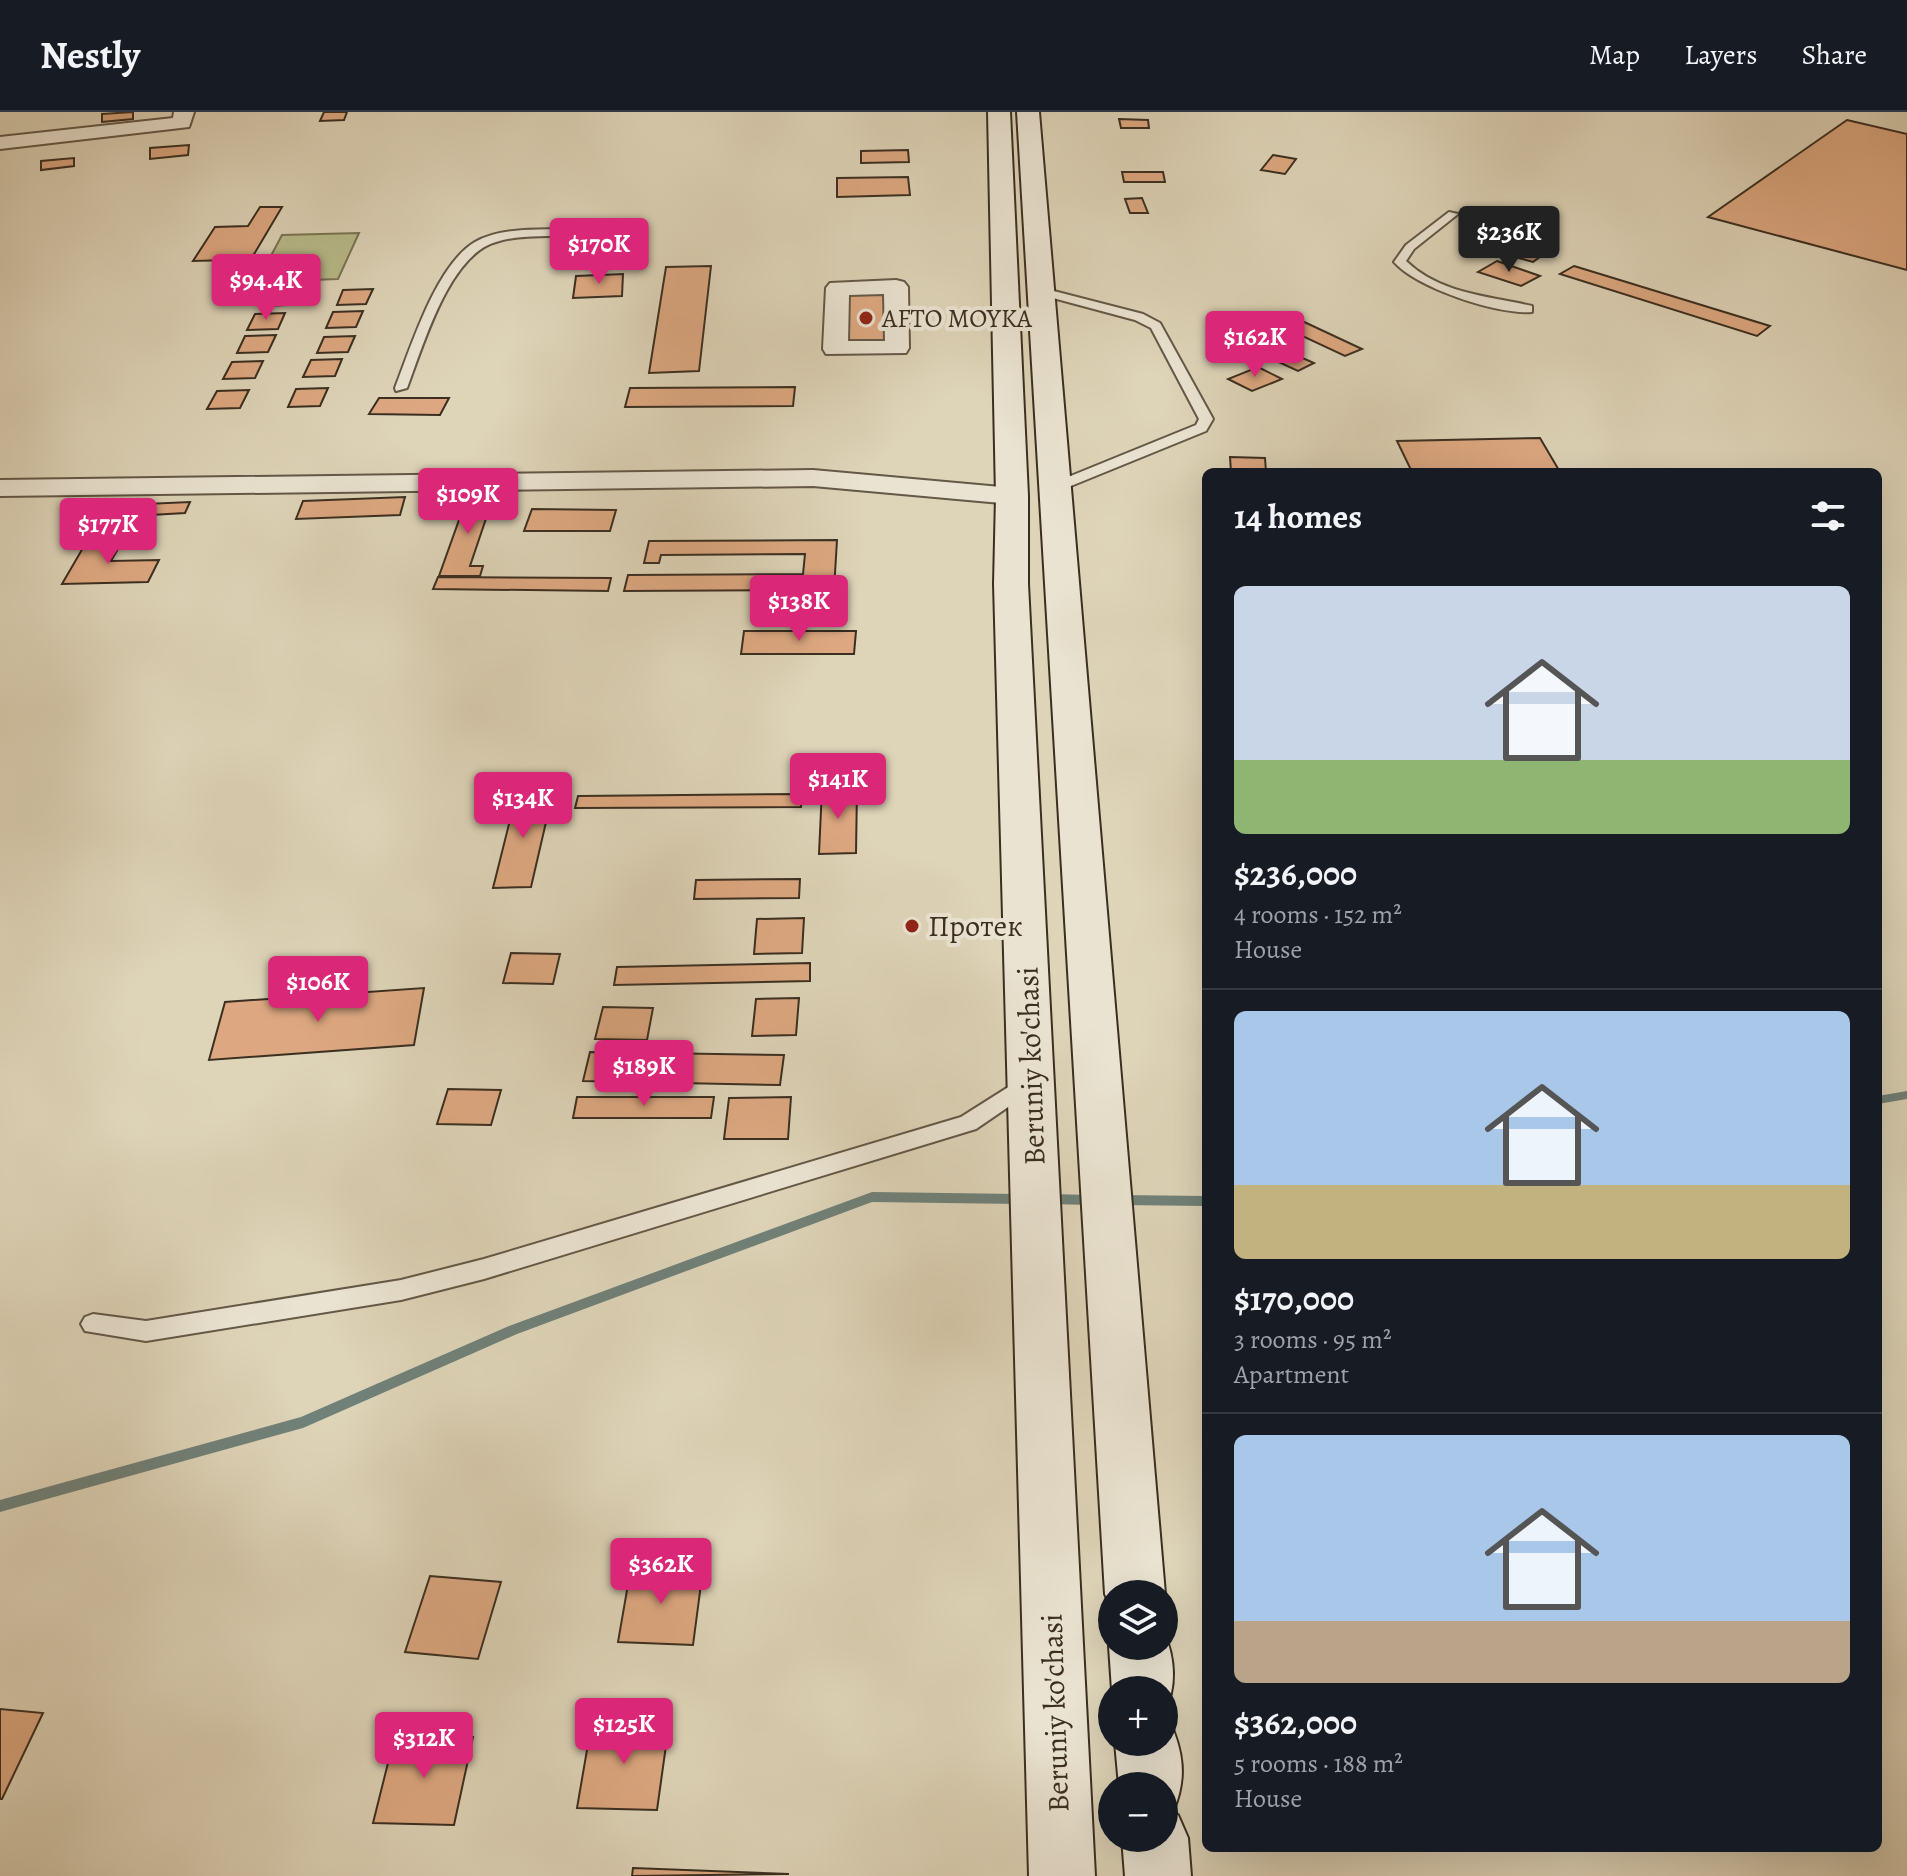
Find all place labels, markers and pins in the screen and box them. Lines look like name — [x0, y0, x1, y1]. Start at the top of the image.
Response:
pin: $236K — [1453, 206, 1565, 274]
pin: $170K — [543, 218, 655, 286]
pin: $94.4K — [201, 254, 331, 322]
place label: AFTO MOYKA — [881, 301, 1033, 336]
marker: AFTO MOYKA — [857, 309, 875, 327]
pin: $162K — [1199, 311, 1311, 379]
pin: $109K — [412, 468, 524, 536]
pin: $177K — [52, 498, 164, 566]
pin: $138K — [743, 575, 855, 643]
pin: $141K — [782, 753, 894, 821]
pin: $134K — [467, 772, 579, 840]
place label: Протек — [928, 906, 1023, 946]
marker: Протек — [903, 917, 921, 935]
pin: $106K — [262, 956, 374, 1024]
pin: $189K — [588, 1040, 700, 1108]
pin: $362K — [605, 1538, 717, 1606]
pin: $125K — [568, 1698, 680, 1766]
pin: $312K — [368, 1712, 480, 1780]

